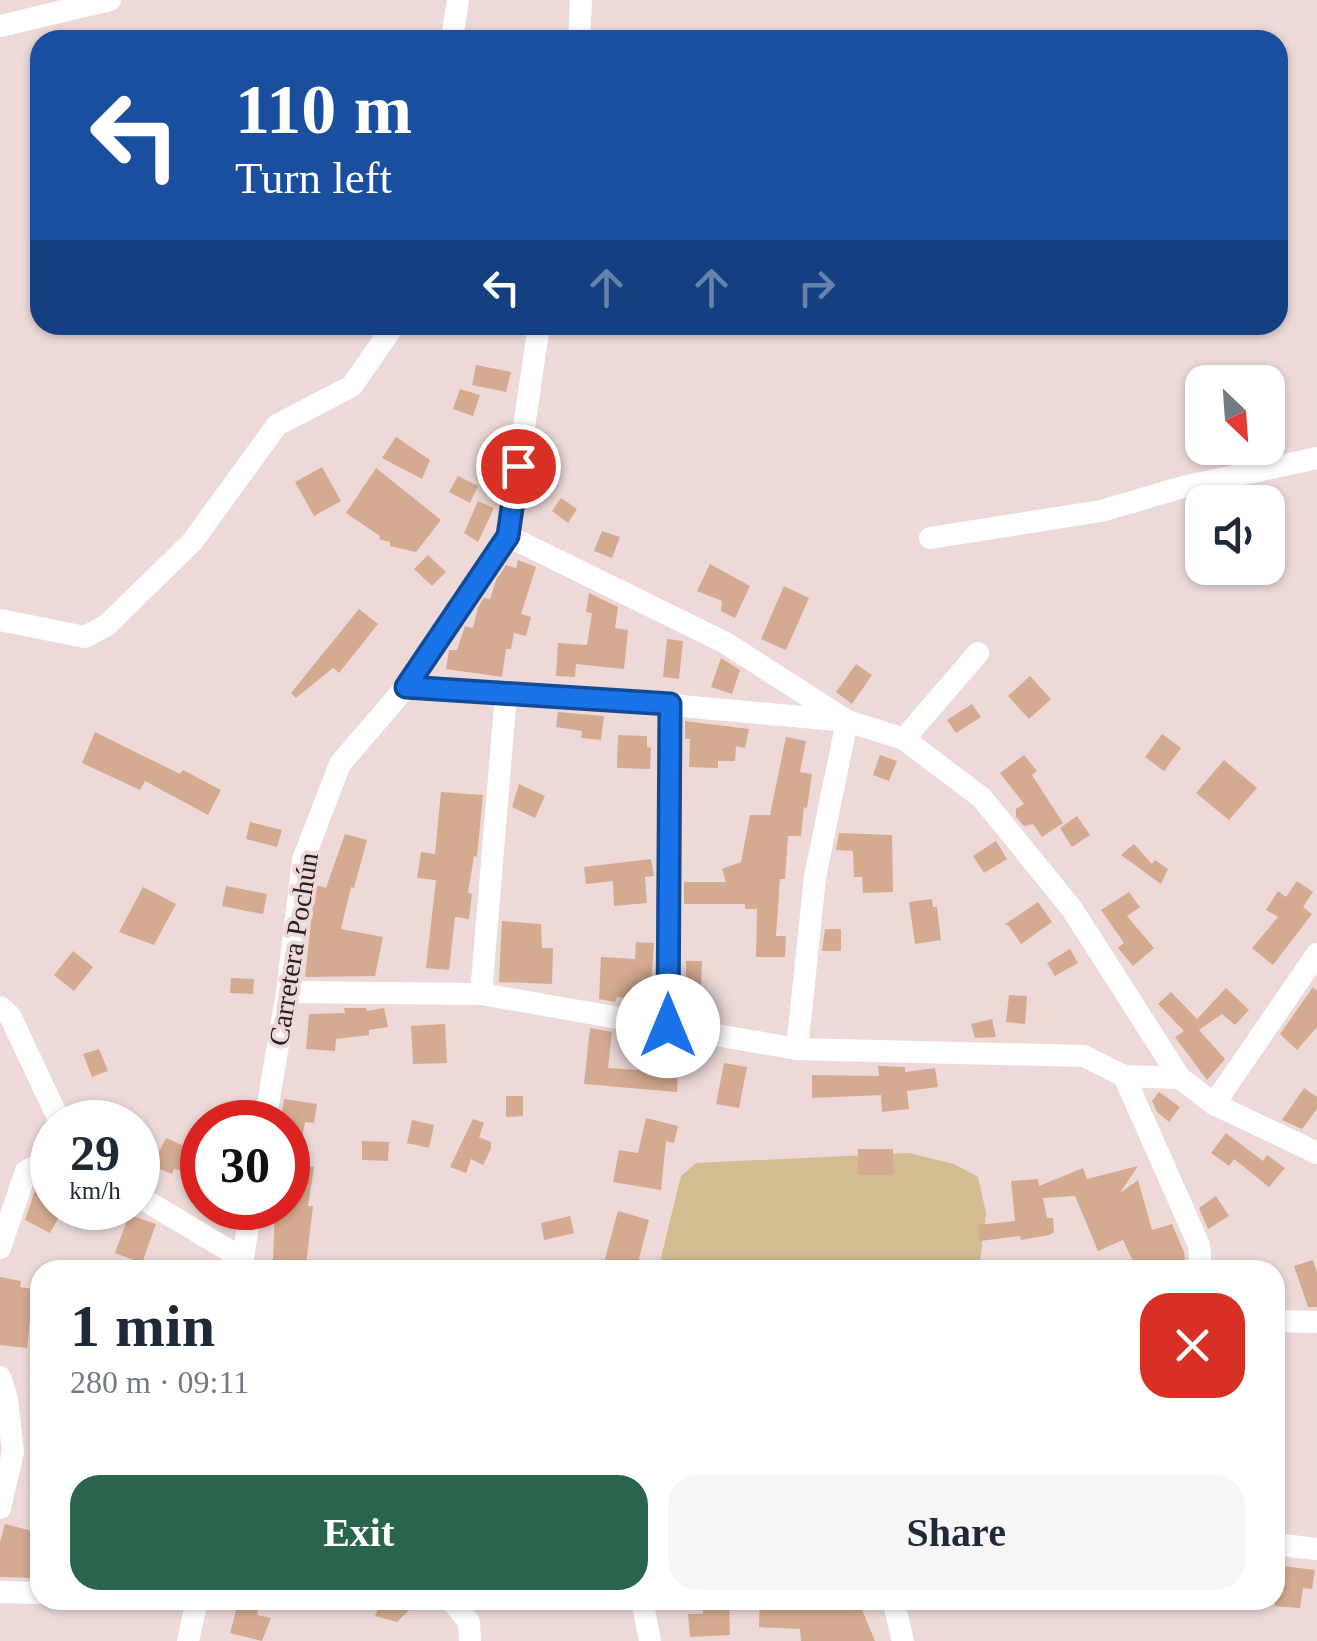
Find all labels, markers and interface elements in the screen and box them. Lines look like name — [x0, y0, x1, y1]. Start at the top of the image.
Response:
icon: left — [70, 70, 200, 200]
text: 110 m — [235, 71, 412, 148]
text: Turn left — [235, 153, 392, 203]
icon: left — [474, 260, 529, 315]
icon: ahead — [579, 260, 634, 315]
icon: ahead — [684, 260, 739, 315]
icon: right — [789, 260, 844, 315]
north arrow — [1185, 365, 1285, 465]
map controls — [1185, 365, 1285, 585]
pin — [476, 424, 561, 509]
icon: arrive — [491, 439, 546, 494]
button: sound — [1185, 485, 1285, 585]
street label: Carretera Pochún — [263, 850, 324, 1048]
position arrow — [616, 974, 720, 1078]
speed limit sign: 30 — [180, 1100, 310, 1230]
text: 29 — [70, 1125, 120, 1181]
text: km/h — [69, 1177, 121, 1204]
text: 1 min — [70, 1293, 215, 1359]
button: close — [1140, 1293, 1245, 1398]
text: 280 m · 09:11 — [70, 1364, 249, 1400]
button: Exit — [70, 1475, 648, 1590]
button: Share — [668, 1475, 1245, 1590]

